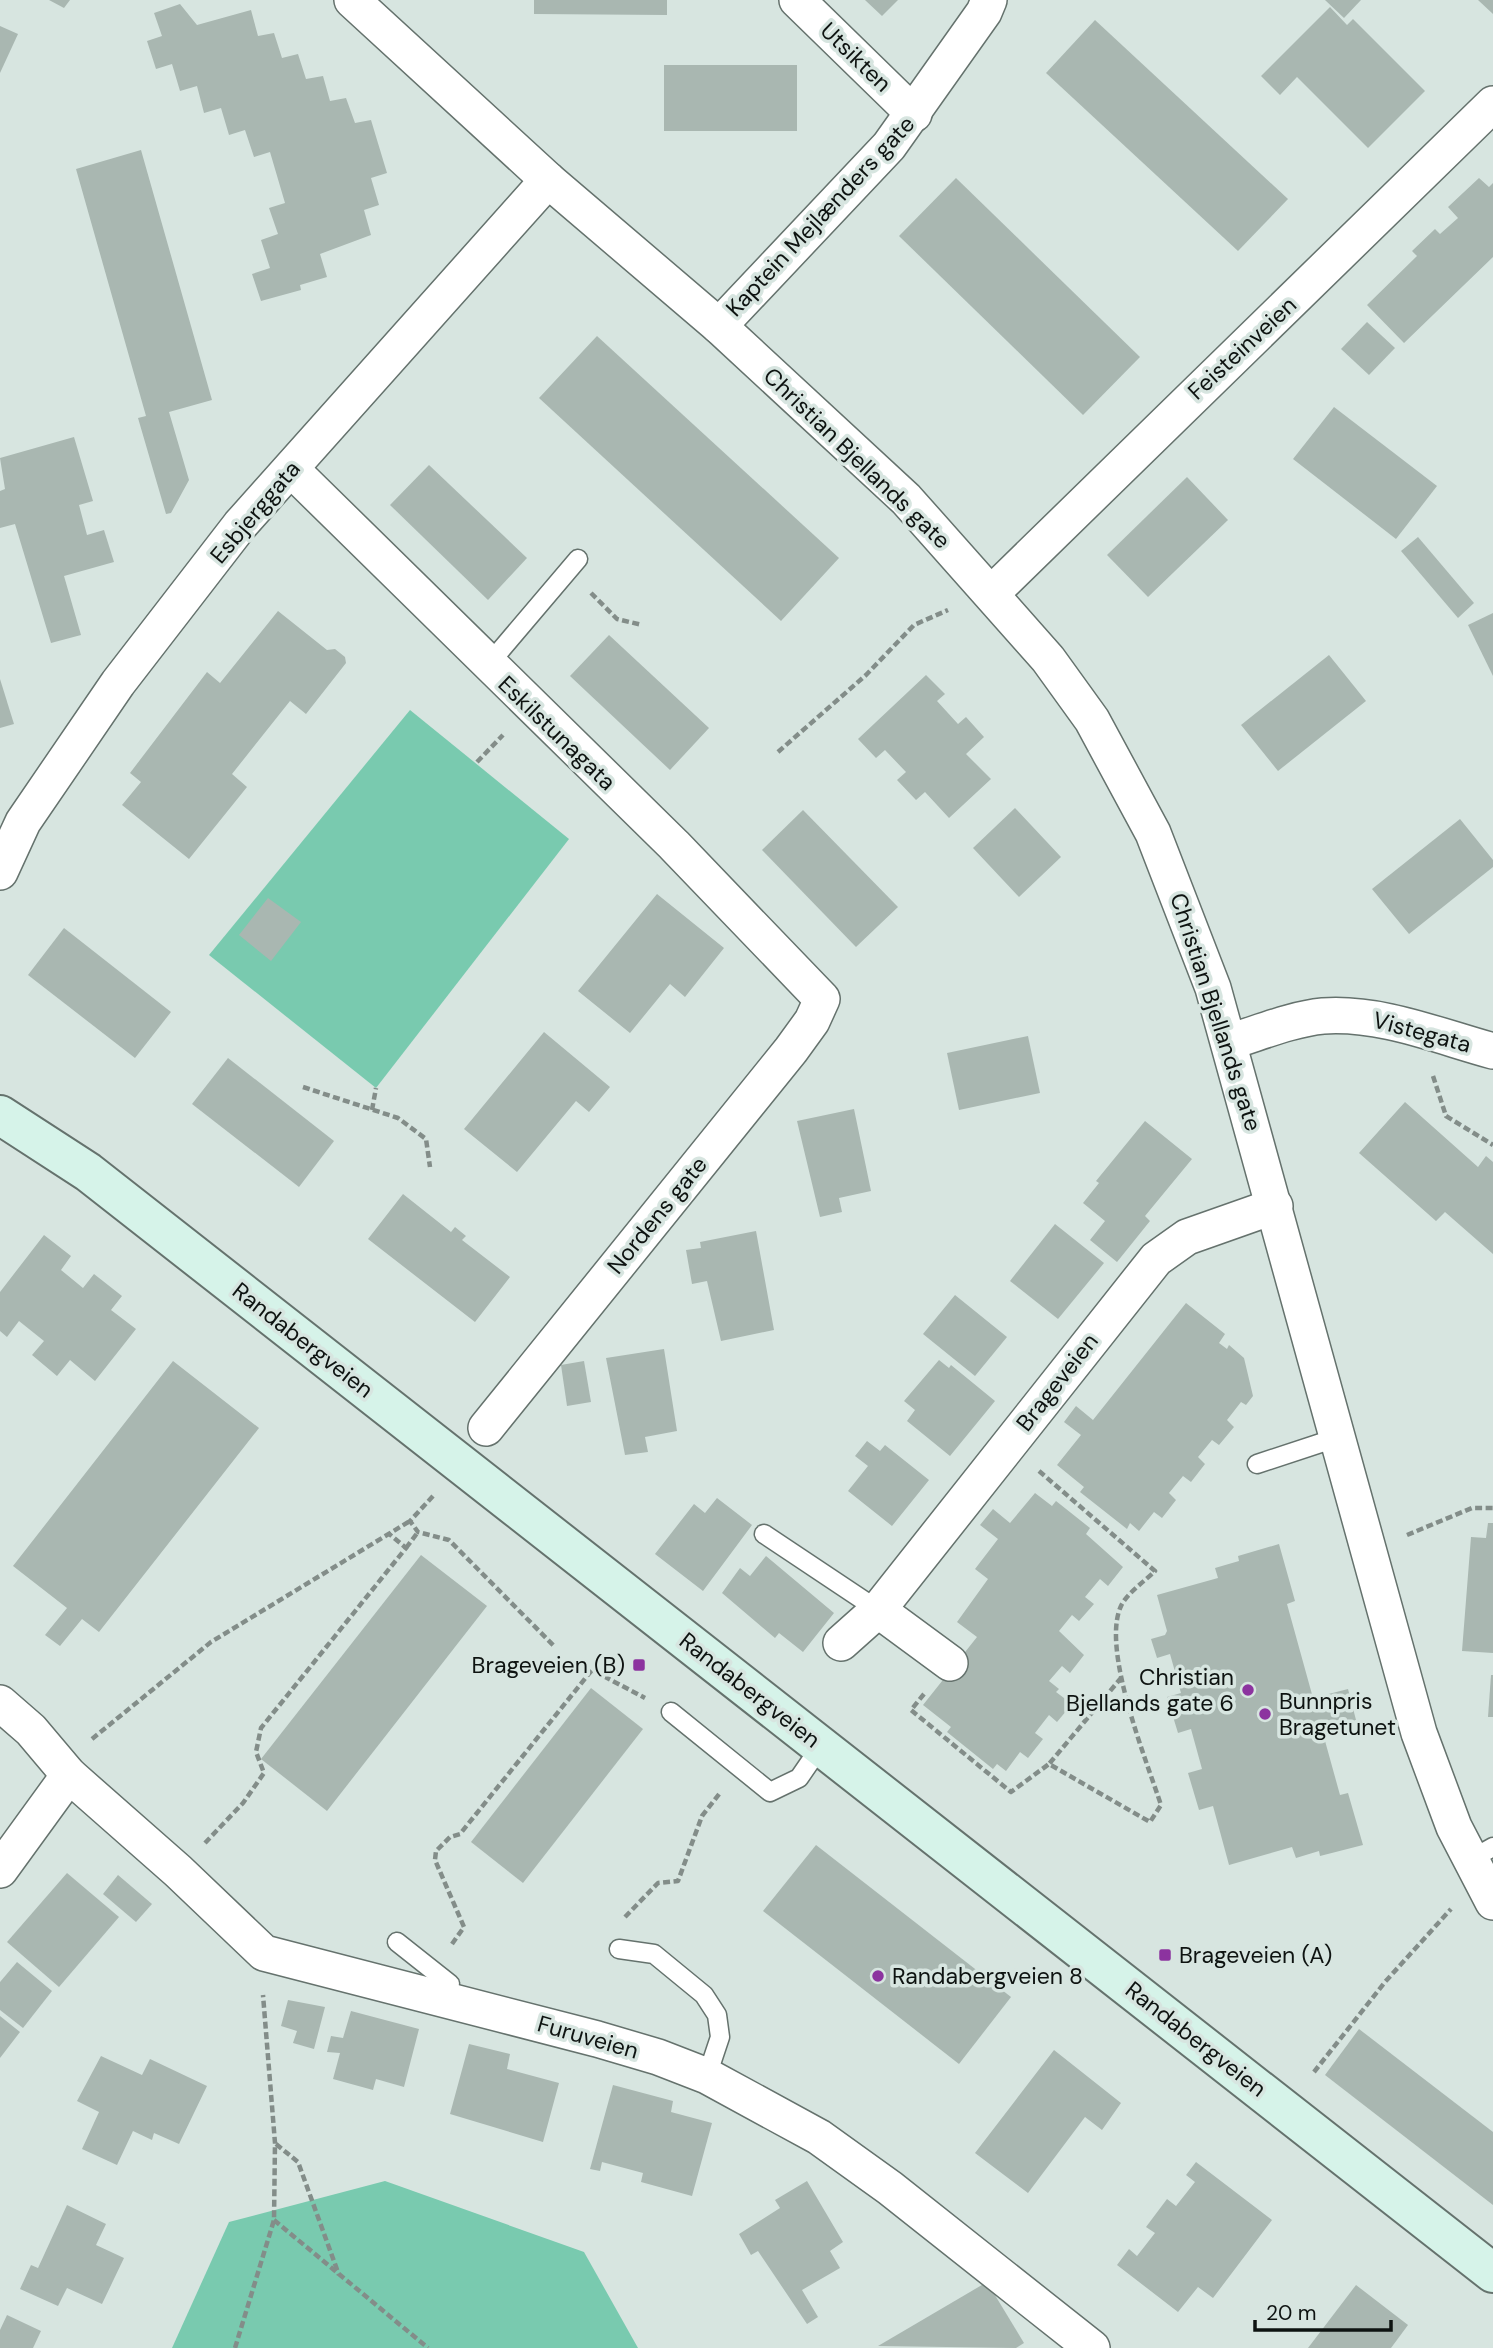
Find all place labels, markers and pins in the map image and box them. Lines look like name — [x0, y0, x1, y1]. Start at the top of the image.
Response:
place label: Brageveien (B) — [472, 1650, 625, 1680]
marker: Brageveien (B) — [631, 1657, 647, 1673]
place label: Christian Bjellands gate 6 — [1066, 1662, 1234, 1718]
marker: Christian Bjellands gate 6 — [1240, 1682, 1256, 1698]
place label: Bunnpris Bragetunet — [1279, 1686, 1396, 1742]
marker: Bunnpris Bragetunet — [1257, 1706, 1273, 1722]
place label: Brageveien (A) — [1179, 1940, 1332, 1970]
marker: Brageveien (A) — [1157, 1947, 1173, 1963]
place label: Randabergveien 8 — [892, 1961, 1083, 1991]
marker: Randabergveien 8 — [870, 1968, 886, 1984]

